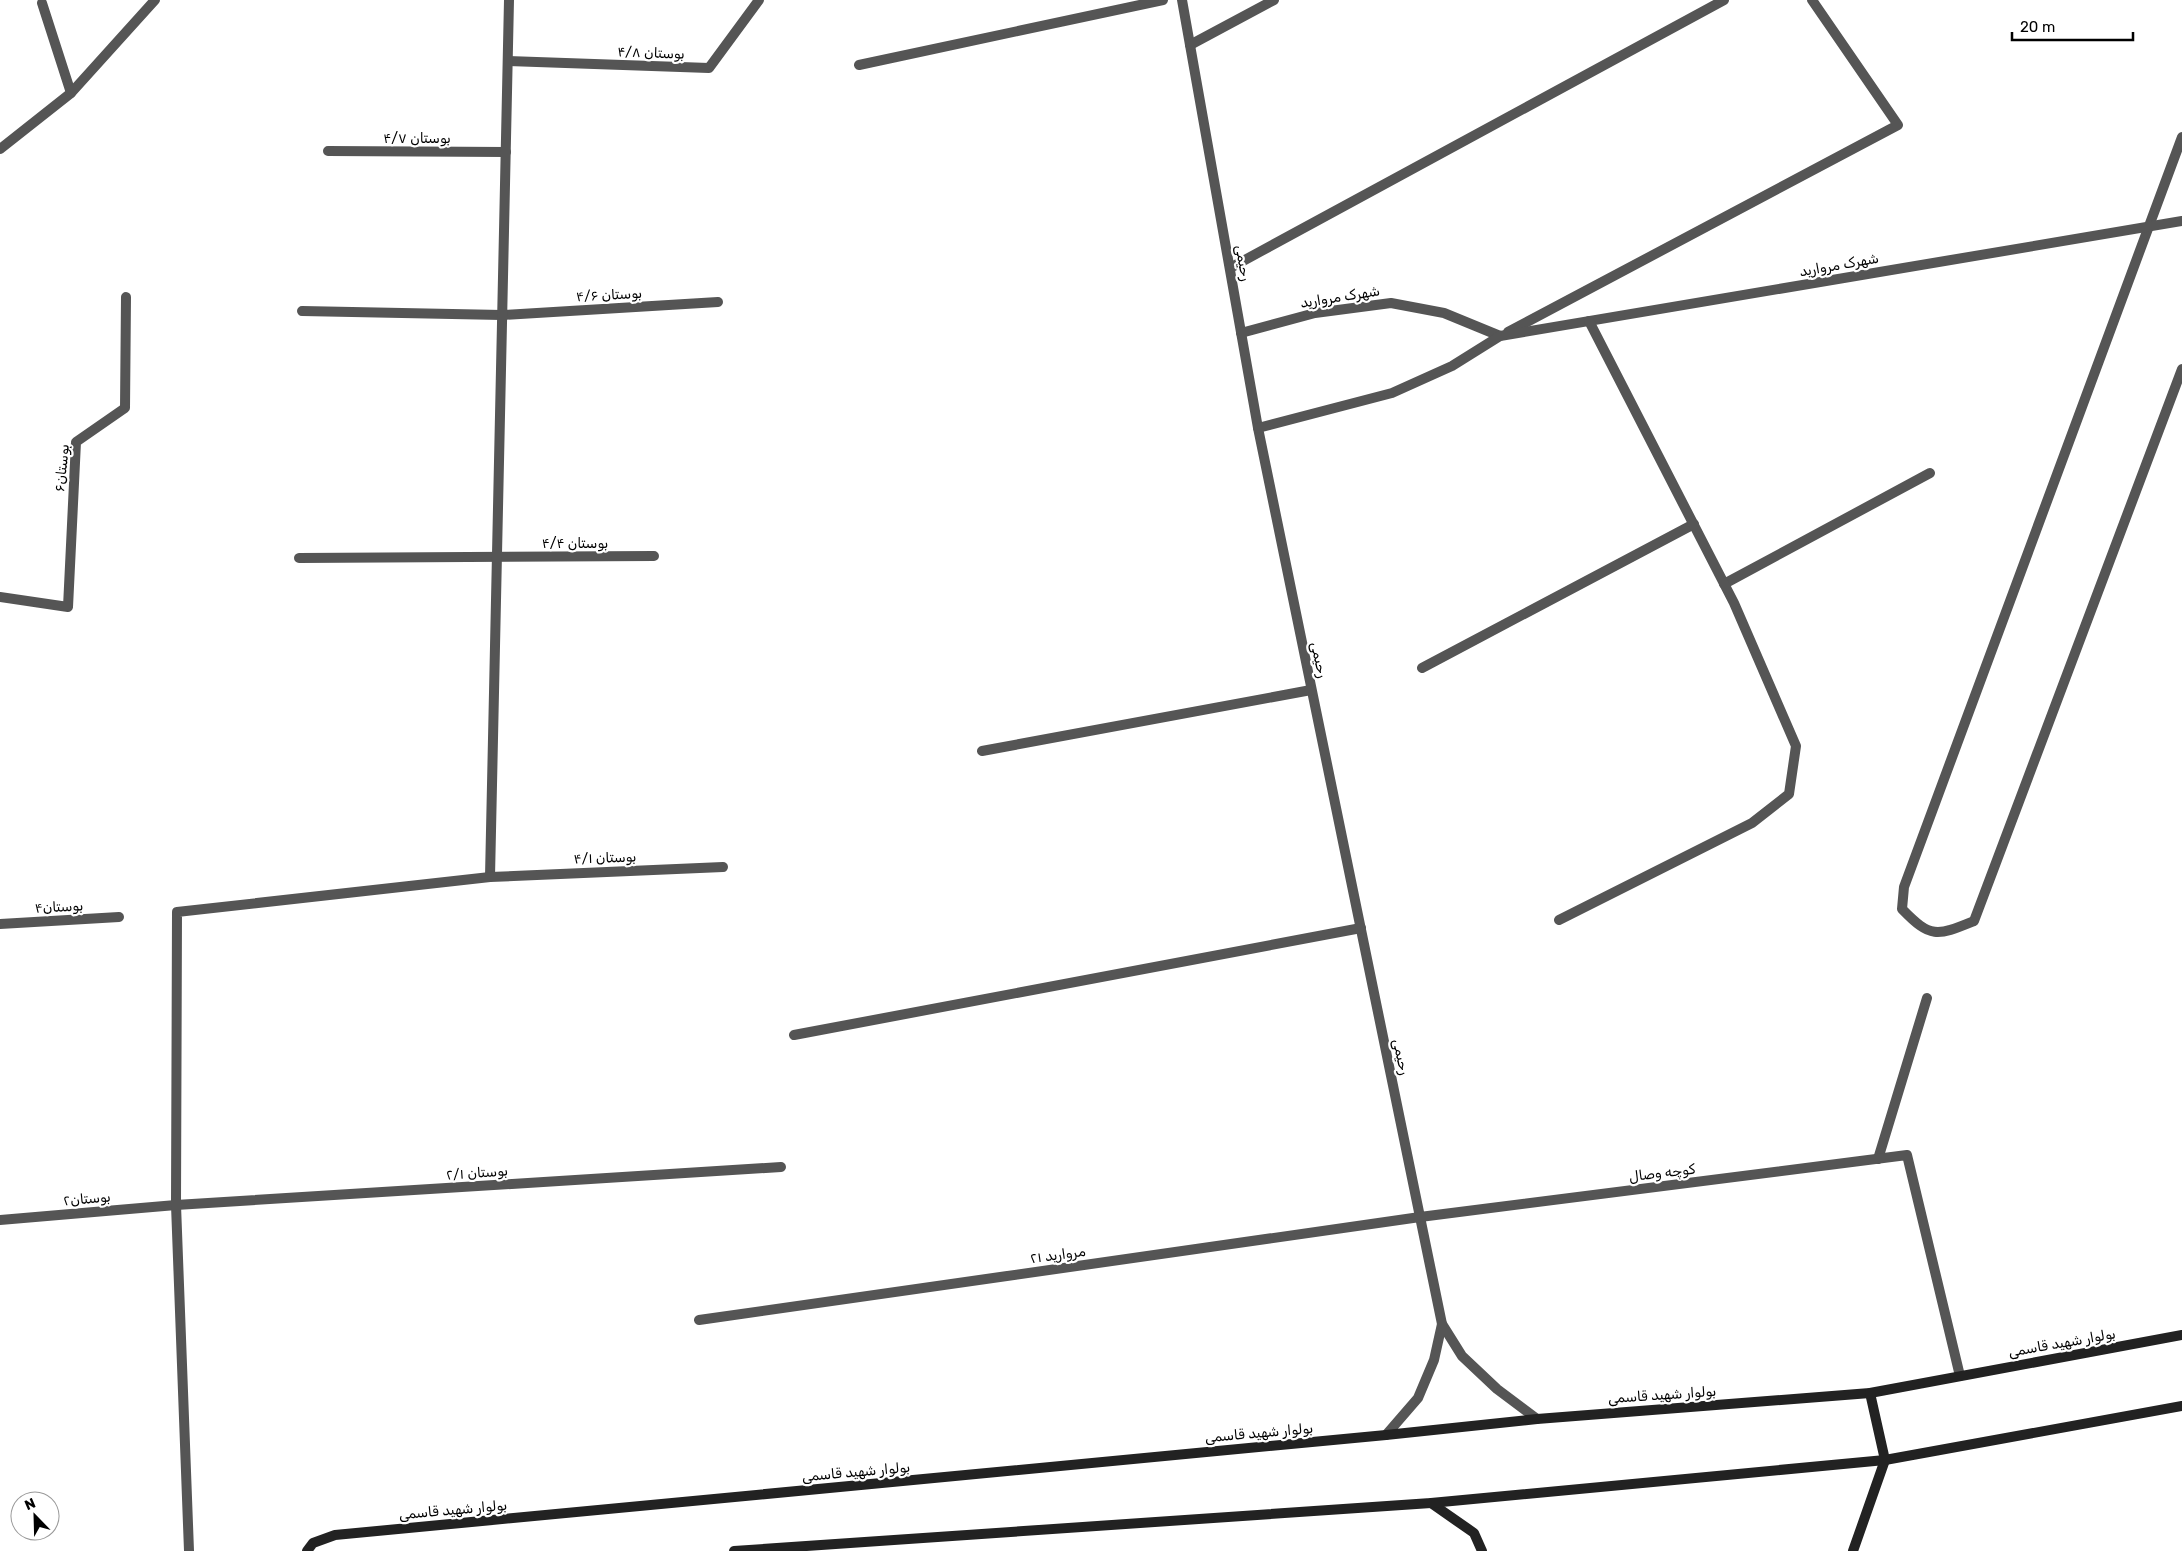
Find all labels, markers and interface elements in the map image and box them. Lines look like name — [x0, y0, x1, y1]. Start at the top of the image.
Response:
scale bar — [2012, 10, 2133, 42]
text: 20 m — [2020, 18, 2055, 36]
street label: بوستان ۴/۸ — [617, 43, 685, 63]
street label: بوستان ۴/۷ — [383, 130, 451, 147]
street label: رحیمی — [1231, 244, 1255, 282]
street label: شهرک مروارید — [1798, 250, 1880, 280]
street label: شهرک مروارید — [1299, 282, 1381, 312]
street label: بوستان ۴/۶ — [576, 285, 642, 305]
street label: بوستان۶ — [51, 443, 73, 493]
street label: بوستان ۴/۴ — [542, 535, 608, 552]
street label: رحیمی — [1307, 640, 1331, 680]
street label: بوستان ۴/۱ — [573, 848, 637, 868]
street label: بوستان۴ — [34, 897, 84, 917]
street label: رحیمی — [1389, 1037, 1413, 1077]
street label: کوچه وصال — [1628, 1160, 1697, 1186]
street label: بوستان ۲/۱ — [446, 1162, 508, 1184]
street label: بوستان۲ — [63, 1188, 111, 1210]
street label: مروارید ۲۱ — [1029, 1243, 1087, 1267]
street label: بولوار شهید قاسمی — [2007, 1325, 2117, 1361]
street label: بولوار شهید قاسمی — [1607, 1383, 1717, 1407]
street label: بولوار شهید قاسمی — [1204, 1420, 1314, 1446]
street label: بولوار شهید قاسمی — [801, 1459, 911, 1485]
north arrow — [10, 1491, 60, 1541]
text: N — [22, 1495, 38, 1514]
street label: بولوار شهید قاسمی — [398, 1497, 508, 1523]

